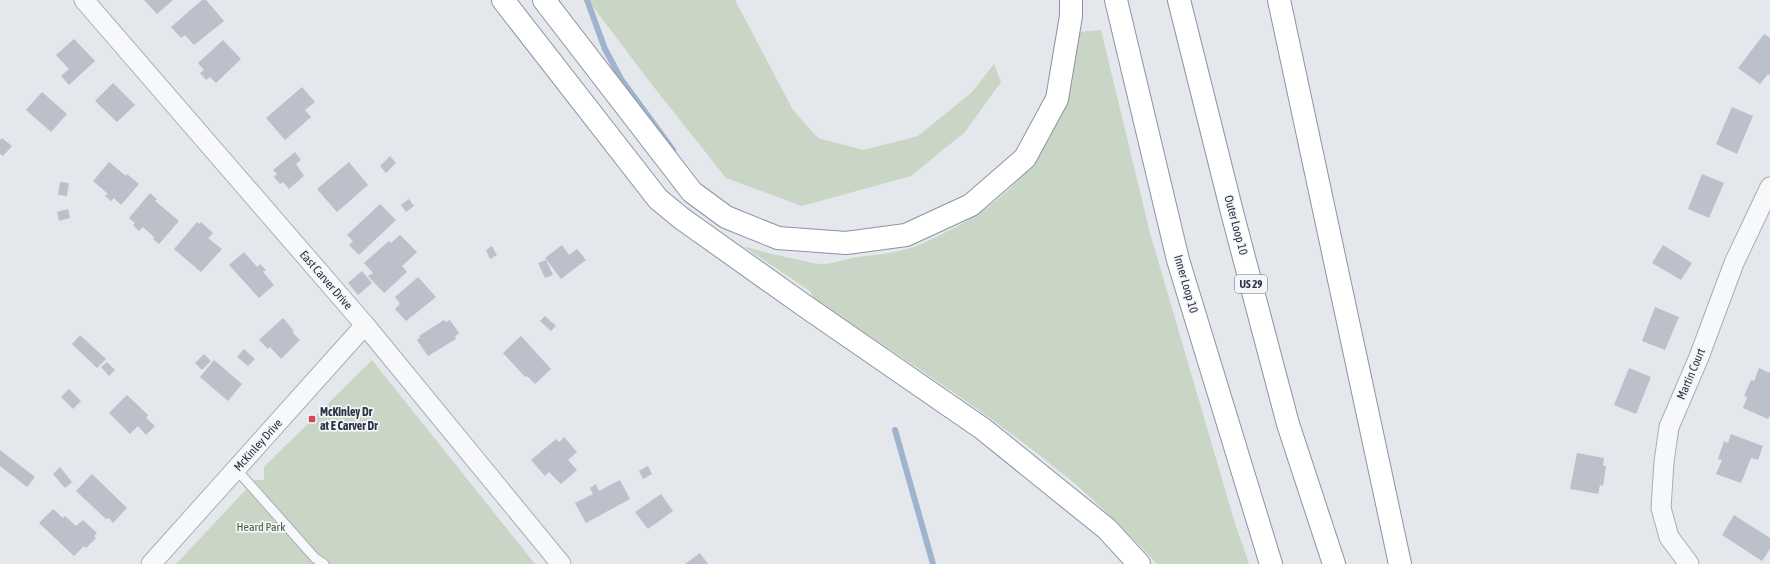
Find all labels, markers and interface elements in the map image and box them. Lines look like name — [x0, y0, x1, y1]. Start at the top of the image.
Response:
street label: Outer Loop 10 — [1221, 194, 1251, 257]
street label: East Carver Drive — [297, 248, 355, 312]
street label: Inner Loop 10 — [1171, 253, 1201, 315]
road number: US 29 — [1235, 275, 1267, 293]
street label: Martin Court — [1674, 346, 1708, 402]
place label: McKinley Dr at E Carver Dr — [320, 405, 378, 433]
marker: McKinley Dr at E Carver Dr — [307, 414, 317, 424]
street label: McKinley Drive — [231, 416, 285, 474]
park label: Heard Park — [237, 520, 286, 534]

